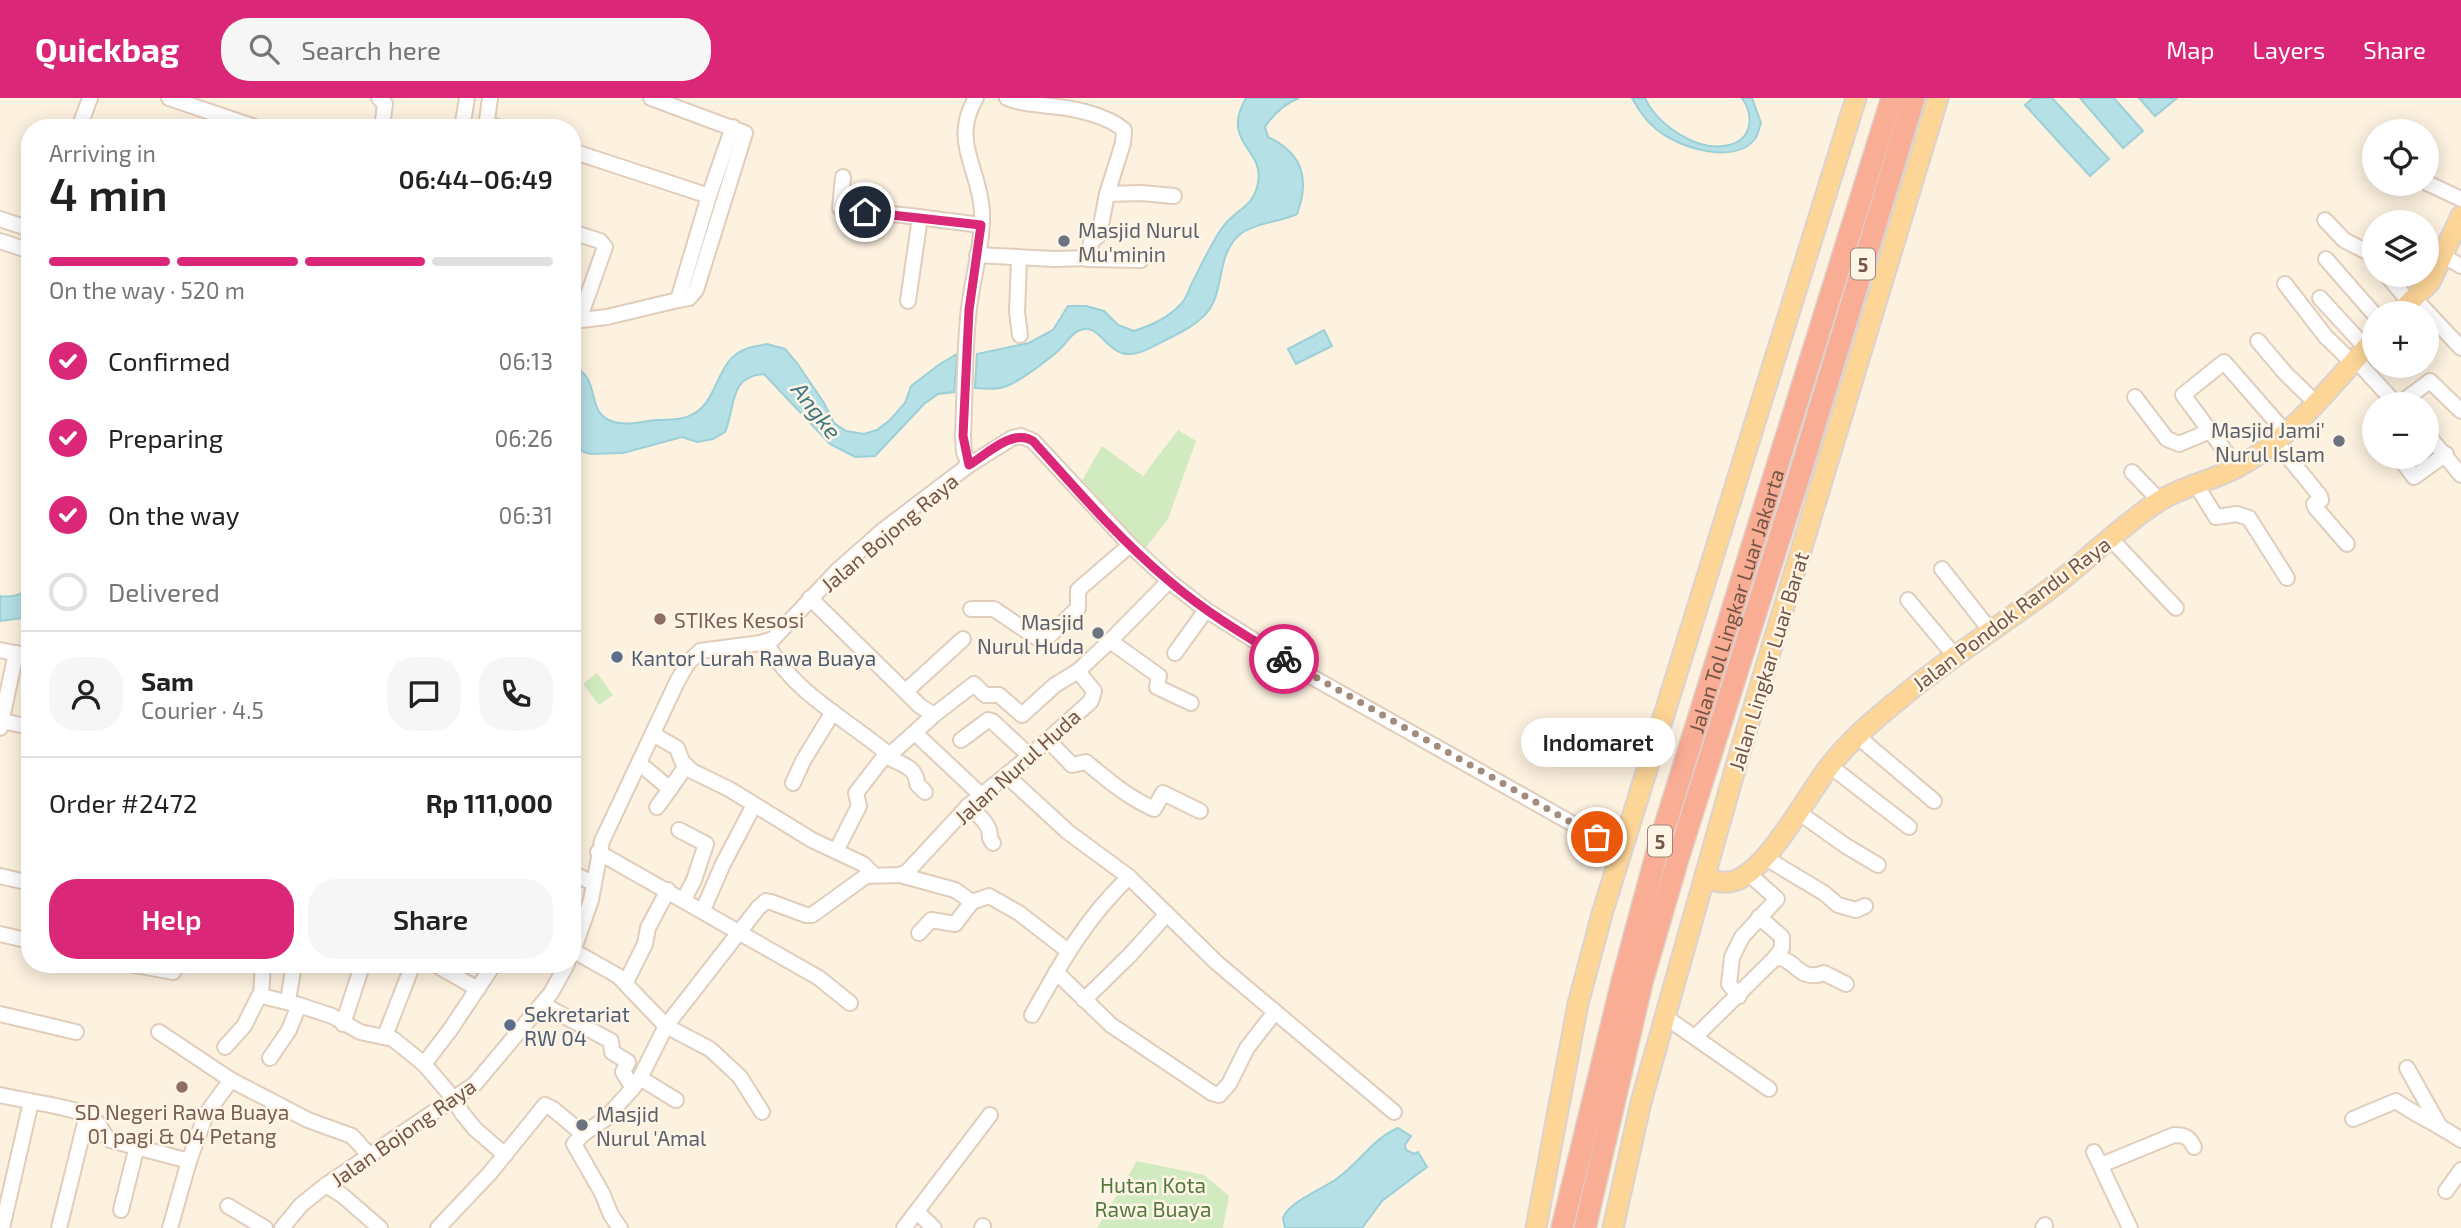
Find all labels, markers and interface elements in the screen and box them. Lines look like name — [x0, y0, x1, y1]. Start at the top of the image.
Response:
search box — [221, 18, 711, 81]
text: Quickbag — [35, 29, 179, 69]
icon: search — [245, 30, 283, 68]
text: Search here — [301, 34, 441, 65]
text: Map — [2166, 35, 2214, 64]
text: Layers — [2252, 35, 2325, 64]
text: Share — [2363, 35, 2426, 64]
map controls — [2362, 119, 2439, 469]
button: locate — [2362, 119, 2439, 196]
text: Arriving in — [49, 139, 156, 167]
text: 06:44–06:49 — [399, 163, 553, 194]
text: 4 min — [49, 165, 168, 220]
pin — [835, 182, 895, 242]
icon: home — [846, 193, 884, 231]
button: layers — [2362, 210, 2439, 287]
place label: Masjid Nurul Mu'minin — [1078, 217, 1200, 266]
marker: Masjid Nurul Mu'minin — [1056, 233, 1072, 249]
road number: 5 — [1851, 248, 1875, 280]
text: On the way · 520 m — [49, 276, 245, 304]
button: + — [2362, 301, 2439, 378]
icon: check — [49, 342, 87, 380]
text: Confirmed — [108, 345, 231, 376]
text: 06:13 — [499, 347, 553, 375]
water label: Angke — [785, 375, 848, 444]
button: − — [2362, 392, 2439, 469]
place label: Masjid Jami' Nurul Islam — [2211, 417, 2325, 466]
icon: check — [49, 419, 87, 457]
text: Preparing — [108, 422, 223, 453]
text: 06:26 — [494, 424, 553, 452]
marker: Masjid Jami' Nurul Islam — [2331, 433, 2347, 449]
street label: Jalan Tol Lingkar Luar Jakarta — [1682, 466, 1788, 736]
street label: Jalan Bojong Raya — [815, 467, 963, 597]
icon: check — [49, 496, 87, 534]
text: On the way — [108, 499, 239, 530]
text: 06:31 — [499, 501, 553, 529]
street label: Jalan Pondok Randu Raya — [1907, 530, 2115, 696]
street label: Jalan Lingkar Luar Barat — [1723, 549, 1813, 773]
text: Delivered — [108, 576, 220, 607]
place label: STIKes Kesosi — [674, 607, 804, 632]
place label: Masjid Nurul Huda — [977, 609, 1084, 658]
marker: STIKes Kesosi — [652, 611, 668, 627]
courier — [1249, 624, 1319, 694]
marker: Masjid Nurul Huda — [1090, 625, 1106, 641]
icon: bike — [1265, 640, 1303, 678]
place label: Kantor Lurah Rawa Buaya — [631, 645, 876, 670]
marker: Kantor Lurah Rawa Buaya — [609, 649, 625, 665]
button: person — [49, 657, 123, 731]
button: chat — [387, 657, 461, 731]
button: phone — [479, 657, 553, 731]
text: Sam — [141, 665, 194, 696]
text: Courier · 4.5 — [141, 696, 264, 724]
street label: Jalan Nurul Huda — [949, 703, 1085, 829]
callout: Indomaret — [1520, 718, 1674, 767]
text: Indomaret — [1542, 728, 1654, 756]
text: Order #2472 — [49, 787, 197, 818]
text: Rp 111,000 — [426, 787, 553, 818]
pin — [1567, 807, 1627, 867]
icon: bag — [1578, 818, 1616, 856]
road number: 5 — [1648, 826, 1672, 856]
button: Help — [49, 879, 294, 959]
button: Share — [308, 879, 553, 959]
place label: Sekretariat RW 04 — [524, 1001, 630, 1050]
marker: Sekretariat RW 04 — [502, 1017, 518, 1033]
street label: Jalan Bojong Raya — [326, 1073, 481, 1192]
marker: SD Negeri Rawa Buaya 01 pagi & 04 Petang — [174, 1079, 190, 1095]
place label: SD Negeri Rawa Buaya 01 pagi & 04 Petang — [75, 1099, 289, 1148]
place label: Masjid Nurul 'Amal — [596, 1101, 707, 1150]
marker: Masjid Nurul 'Amal — [574, 1117, 590, 1133]
park label: Hutan Kota Rawa Buaya — [1094, 1172, 1212, 1221]

